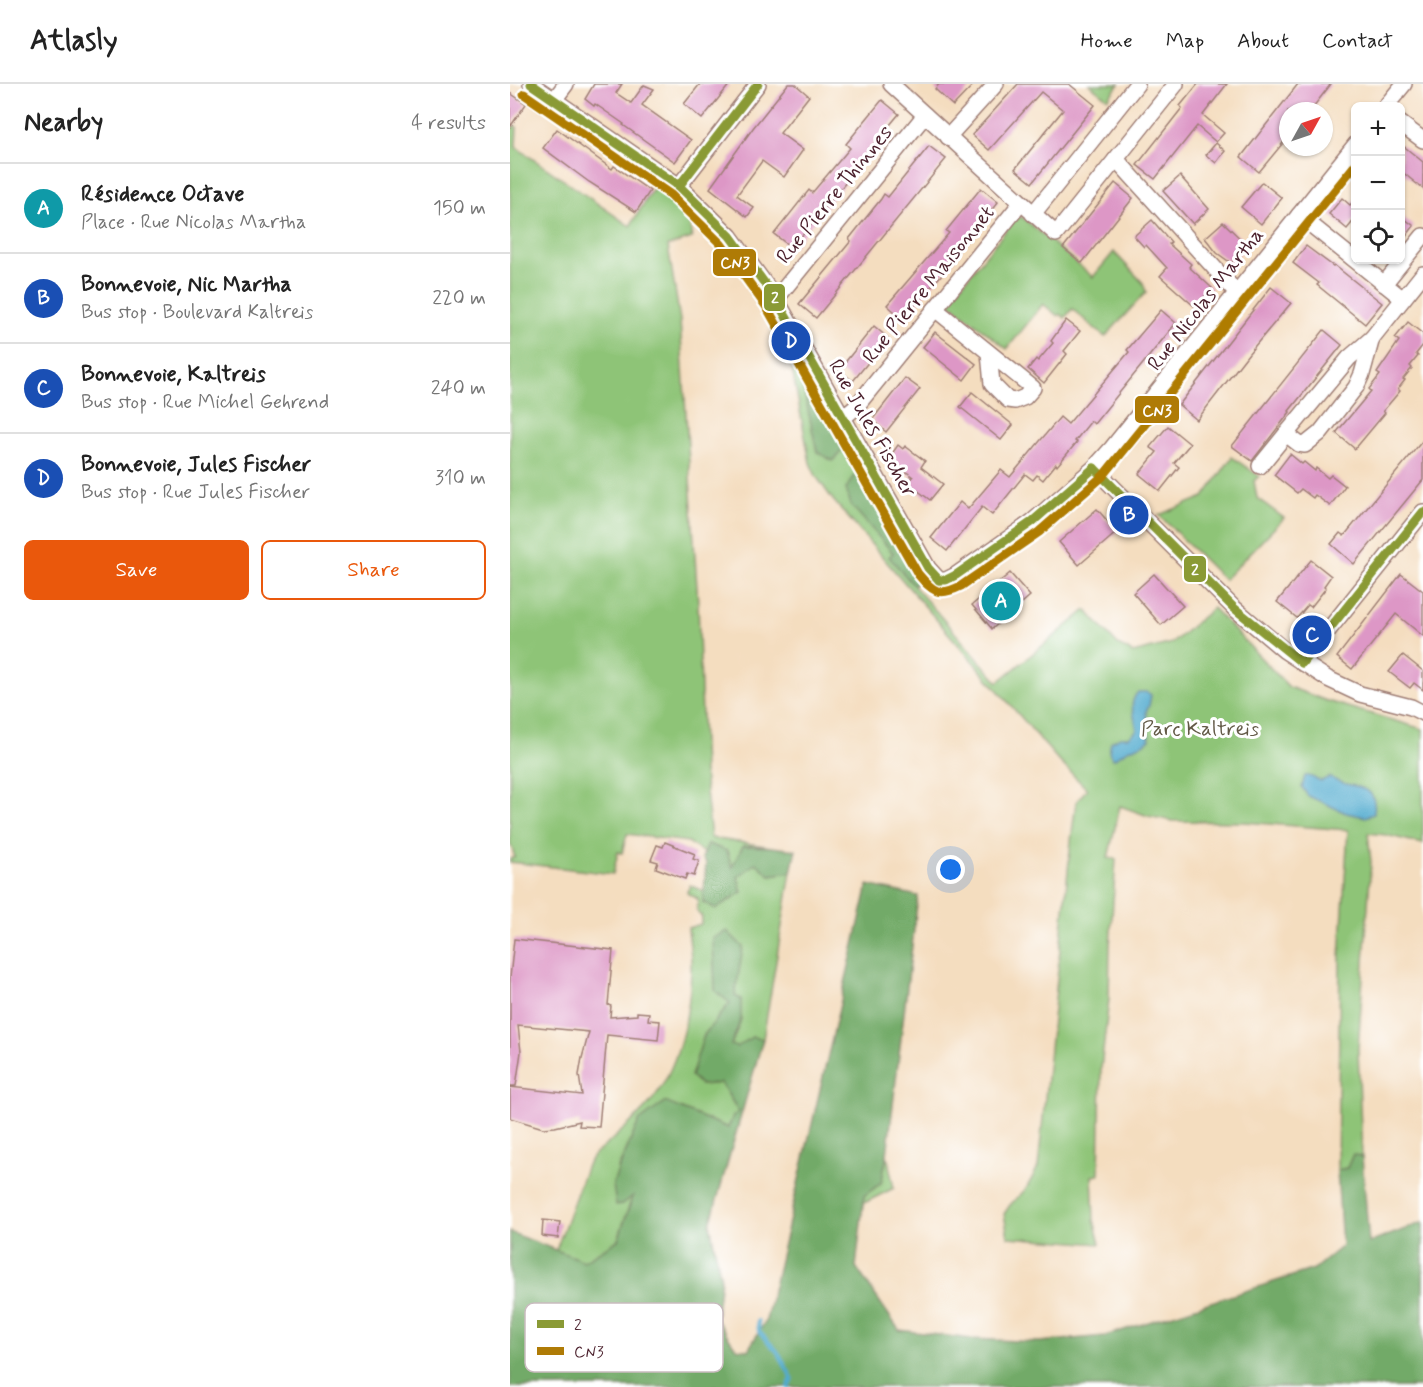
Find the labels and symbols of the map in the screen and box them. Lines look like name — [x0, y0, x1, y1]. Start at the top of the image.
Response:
north arrow — [1279, 102, 1333, 156]
street label: Rue Pierre Thinnes — [770, 120, 899, 270]
street label: Rue Pierre Maisonnet — [856, 200, 1001, 369]
street label: Rue Nicolas Martha — [1141, 222, 1270, 377]
line badge: CN3 — [712, 248, 757, 277]
text: CN3 — [720, 253, 751, 274]
line badge: 2 — [763, 283, 786, 312]
text: 2 — [771, 288, 779, 309]
pin: D — [772, 318, 810, 364]
street label: Rue Jules Fischer — [821, 354, 923, 503]
line badge: CN3 — [1134, 395, 1180, 424]
text: CN3 — [1142, 401, 1173, 422]
pin: B — [1110, 492, 1148, 538]
line badge: 2 — [1183, 555, 1207, 583]
text: 2 — [1191, 560, 1199, 581]
pin: A — [982, 578, 1020, 624]
pin: C — [1292, 612, 1332, 658]
park label: Parc Kaltreis — [1141, 715, 1259, 743]
your location — [936, 855, 965, 884]
legend — [525, 1303, 723, 1372]
text: 2 — [574, 1315, 582, 1336]
text: CN3 — [574, 1342, 604, 1363]

